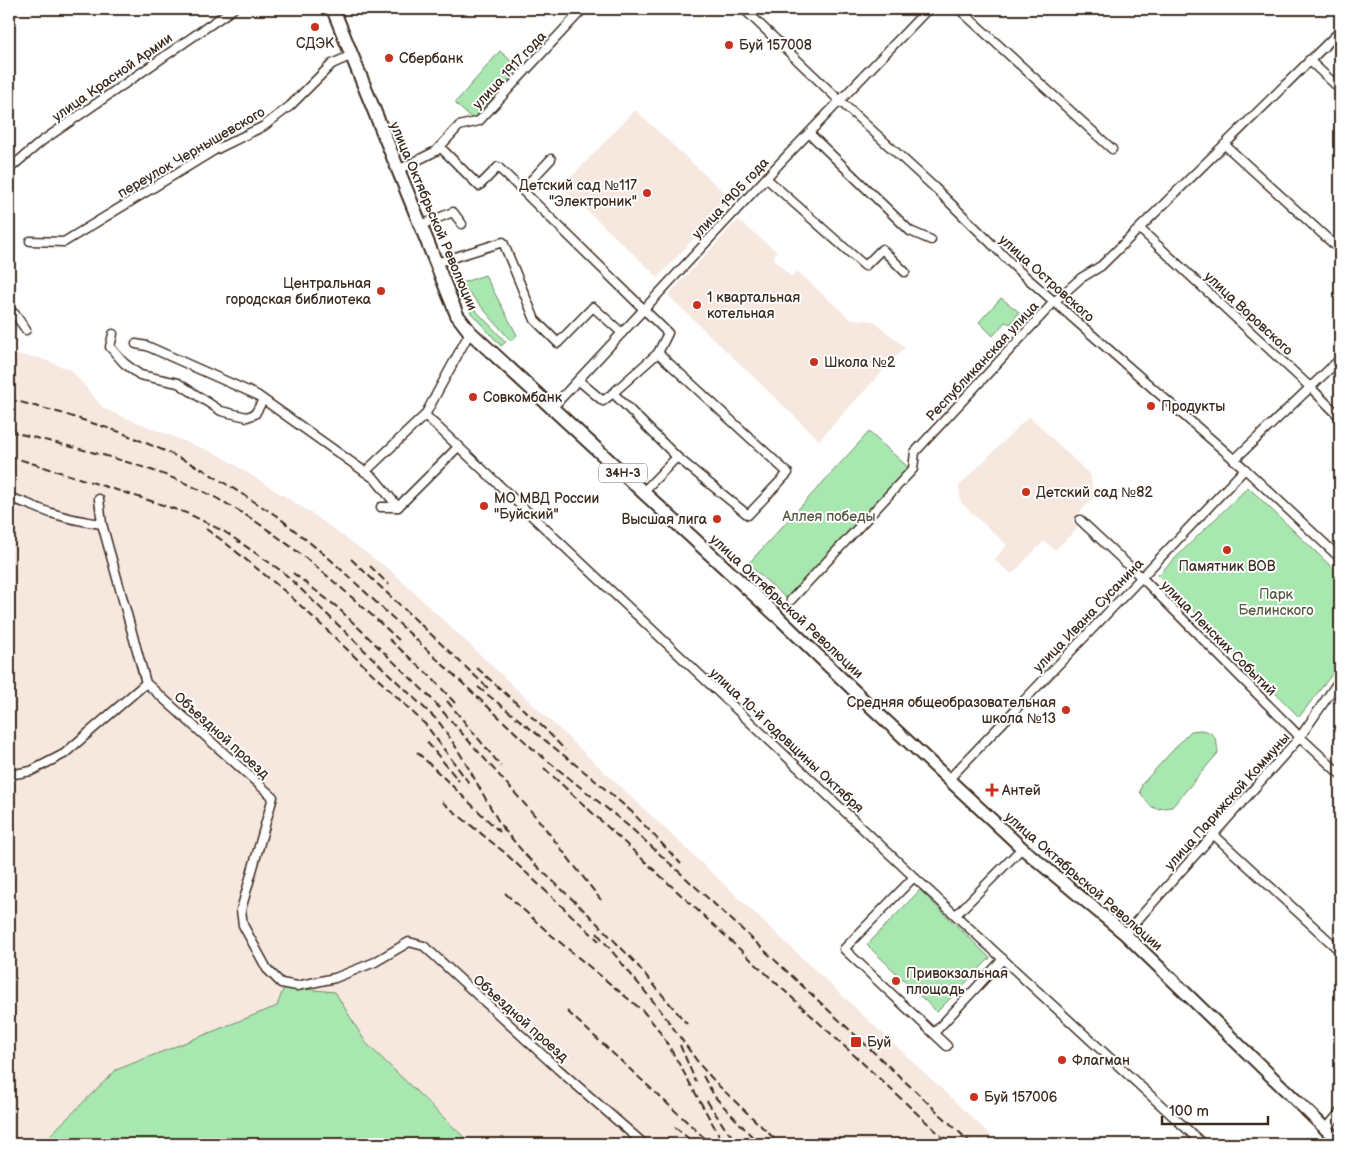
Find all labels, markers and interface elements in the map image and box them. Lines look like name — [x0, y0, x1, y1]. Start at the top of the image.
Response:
marker: СДЭК — [309, 21, 321, 33]
street label: улица 1917 года — [469, 27, 550, 113]
street label: улица Красной Армии — [49, 29, 176, 125]
place label: СДЭК — [296, 35, 335, 52]
place label: Буй 157008 — [739, 37, 812, 54]
marker: Буй 157008 — [723, 39, 735, 51]
place label: Сбербанк — [399, 50, 464, 67]
marker: Сбербанк — [383, 52, 395, 64]
street label: переулок Чернышевского — [115, 103, 268, 202]
street label: улица Октябрьской Революции — [386, 119, 481, 313]
street label: улица 1905 года — [688, 154, 773, 242]
place label: Детский сад №117 "Электроник" — [519, 177, 637, 210]
marker: Детский сад №117 "Электроник" — [641, 187, 653, 199]
street label: улица Островского — [996, 231, 1098, 326]
street label: улица Воровского — [1201, 268, 1297, 359]
place label: Центральная городская библиотека — [226, 275, 372, 308]
marker: Центральная городская библиотека — [375, 285, 387, 297]
place label: 1 квартальная котельная — [707, 289, 800, 322]
street label: Республиканская улица — [922, 297, 1043, 425]
marker: 1 квартальная котельная — [691, 299, 703, 311]
place label: Школа №2 — [824, 354, 896, 371]
marker: Школа №2 — [808, 356, 820, 368]
place label: Совкомбанк — [483, 389, 563, 406]
marker: Совкомбанк — [467, 391, 479, 403]
place label: Продукты — [1161, 398, 1225, 415]
marker: Продукты — [1145, 400, 1157, 412]
road number: 34Н-3 — [599, 463, 647, 482]
place label: Детский сад №82 — [1036, 484, 1153, 501]
marker: Детский сад №82 — [1020, 486, 1032, 498]
place label: МО МВД России "Буйский" — [494, 490, 599, 523]
marker: МО МВД России "Буйский" — [478, 500, 490, 512]
park label: Аллея победы — [781, 508, 876, 525]
place label: Высшая лига — [621, 511, 708, 528]
marker: Высшая лига — [711, 513, 723, 525]
street label: улица Октябрьской Революции — [706, 531, 867, 682]
marker: Памятник ВОВ — [1221, 544, 1233, 556]
street label: улица Ивана Сусанина — [1030, 554, 1148, 676]
place label: Памятник ВОВ — [1178, 558, 1276, 575]
street label: улица Ленских Событий — [1157, 577, 1280, 700]
park label: Парк Белинского — [1238, 586, 1314, 619]
street label: улица 10-й годовщины Октября — [706, 664, 867, 816]
street label: Объездной проезд — [171, 688, 273, 783]
place label: Средняя общеобразовательная школа №13 — [847, 694, 1056, 727]
marker: Средняя общеобразовательная школа №13 — [1060, 704, 1072, 716]
street label: улица Парижской Коммуны — [1161, 729, 1294, 873]
place label: Антей — [1001, 782, 1041, 799]
marker: Антей — [986, 784, 998, 796]
street label: улица Октябрьской Революции — [1001, 808, 1166, 955]
place label: Привокзальная площадь — [906, 965, 1008, 998]
street label: Объездной проезд — [470, 971, 572, 1066]
marker: Привокзальная площадь — [890, 975, 902, 987]
place label: Буй — [867, 1034, 891, 1051]
marker: Буй — [849, 1035, 863, 1049]
place label: Флагман — [1072, 1052, 1130, 1069]
marker: Флагман — [1056, 1054, 1068, 1066]
place label: Буй 157006 — [984, 1089, 1058, 1106]
marker: Буй 157006 — [968, 1091, 980, 1103]
scale bar — [1162, 1093, 1268, 1125]
text: 100 m — [1169, 1102, 1209, 1121]

